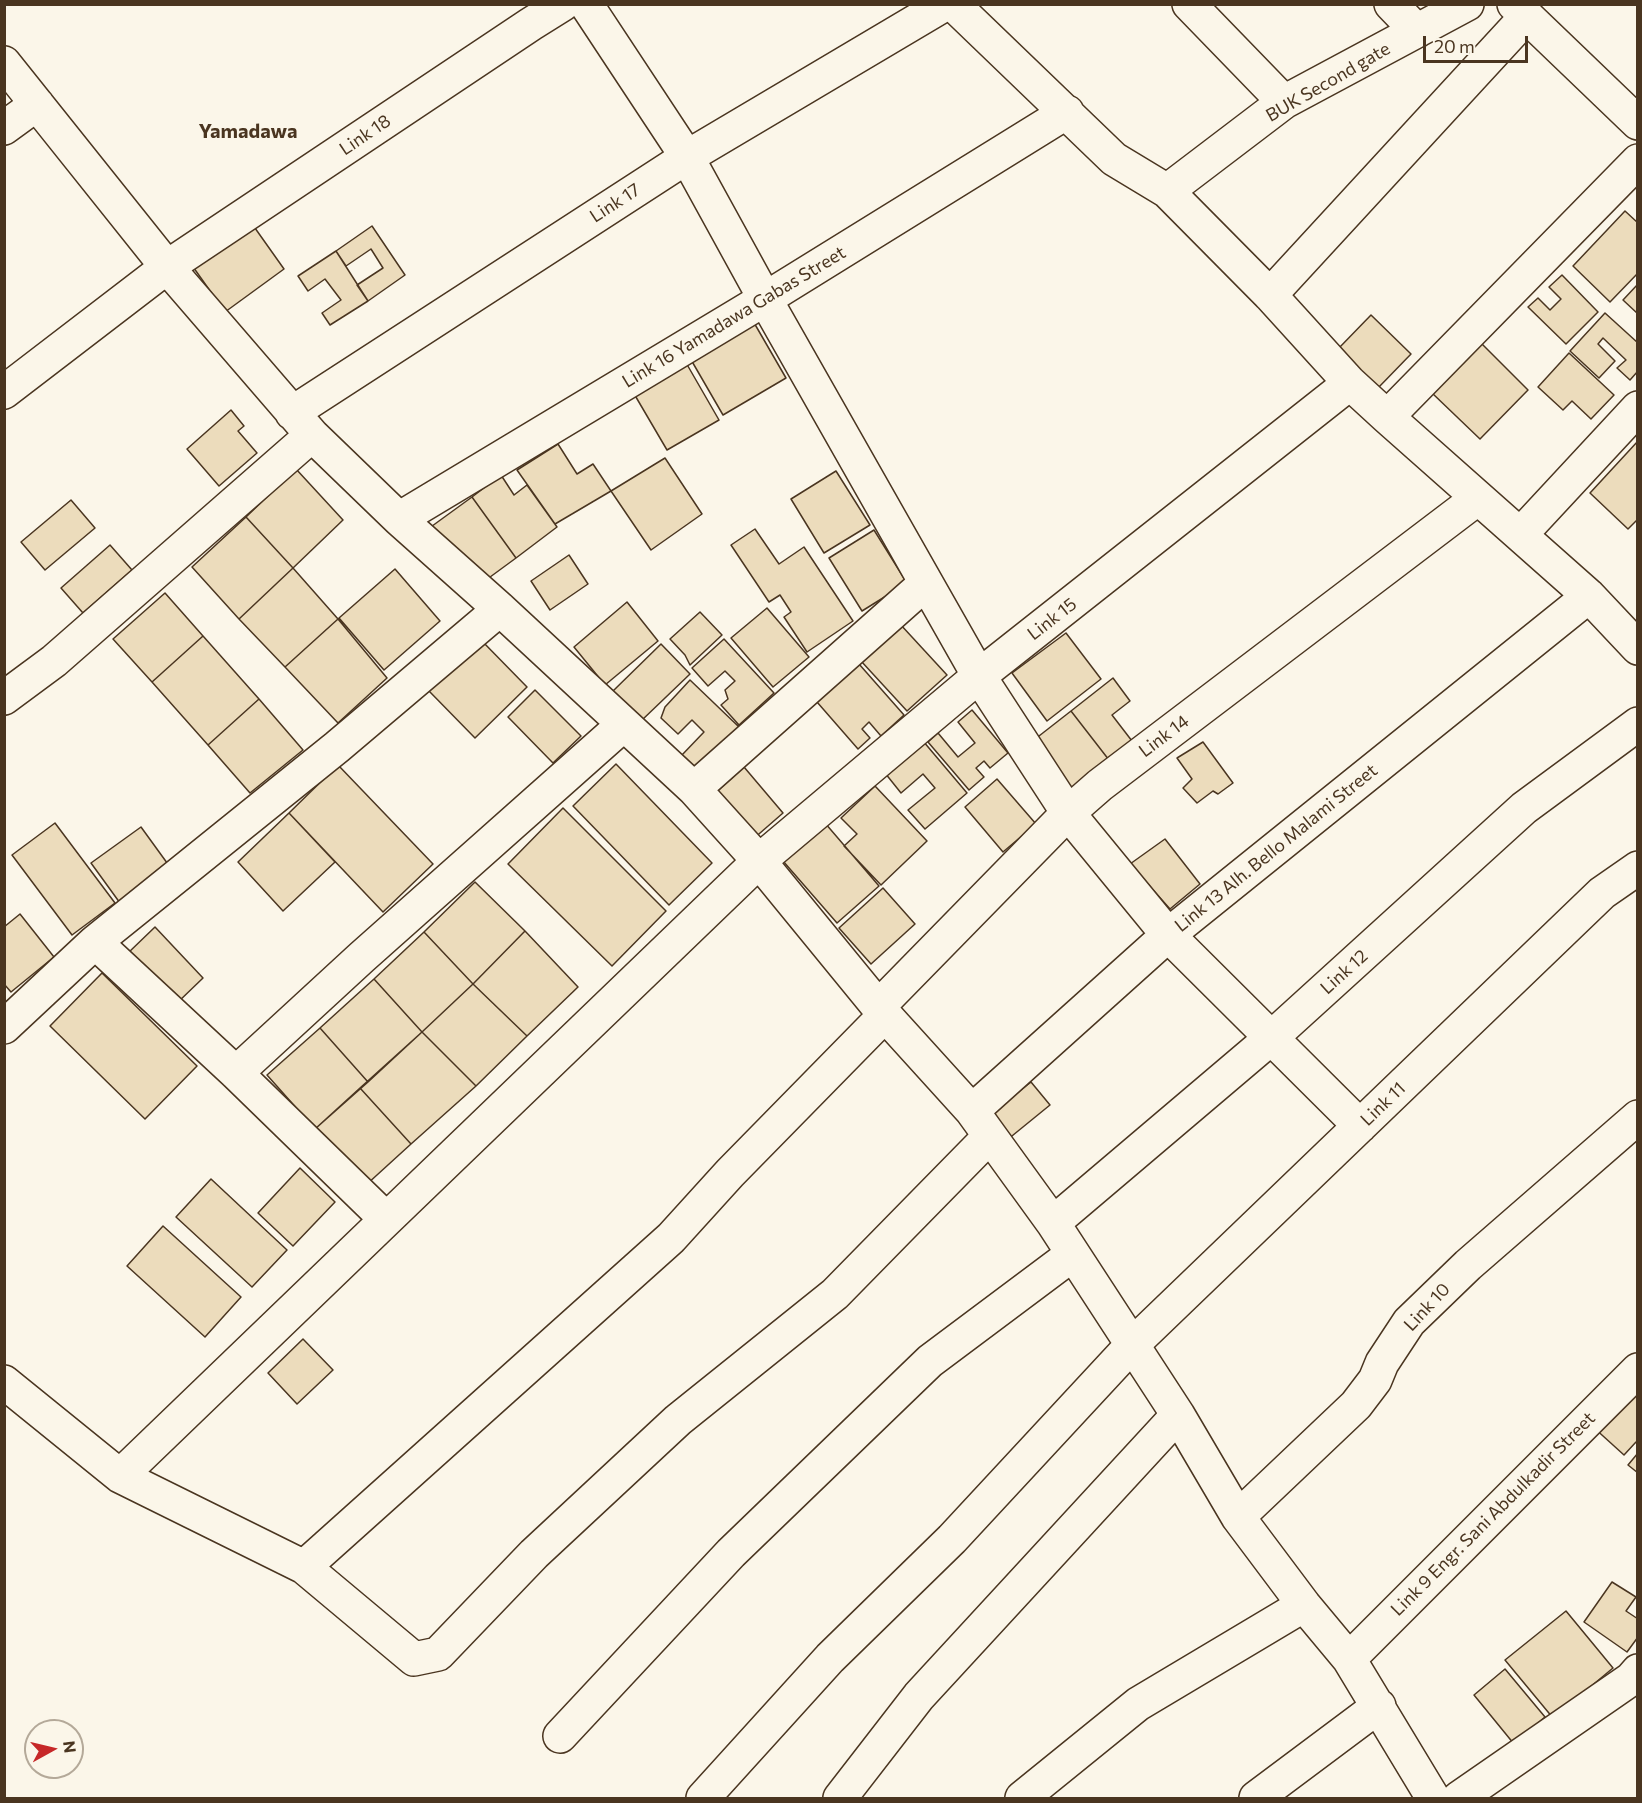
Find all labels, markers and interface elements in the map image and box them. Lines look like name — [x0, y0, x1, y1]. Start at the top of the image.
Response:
scale bar — [1426, 24, 1531, 62]
text: 20 m — [1434, 35, 1475, 57]
street label: BUK Second gate — [1262, 38, 1394, 126]
street label: Link 18 — [335, 110, 395, 160]
district label: Yamadawa — [198, 119, 298, 143]
street label: Link 17 — [586, 179, 644, 227]
street label: Link 16 Yamadawa Gabas Street — [618, 242, 850, 392]
street label: Link 15 — [1023, 593, 1081, 645]
street label: Link 14 — [1135, 710, 1193, 762]
street label: Link 13 Alh. Bello Malami Street — [1170, 760, 1382, 936]
street label: Link 12 — [1316, 945, 1372, 999]
street label: Link 11 — [1356, 1078, 1410, 1130]
street label: Link 10 — [1399, 1278, 1455, 1336]
street label: Link 9 Engr. Sani Abdulkadir Street — [1386, 1407, 1600, 1621]
north arrow — [24, 1719, 84, 1779]
text: N — [60, 1739, 81, 1754]

